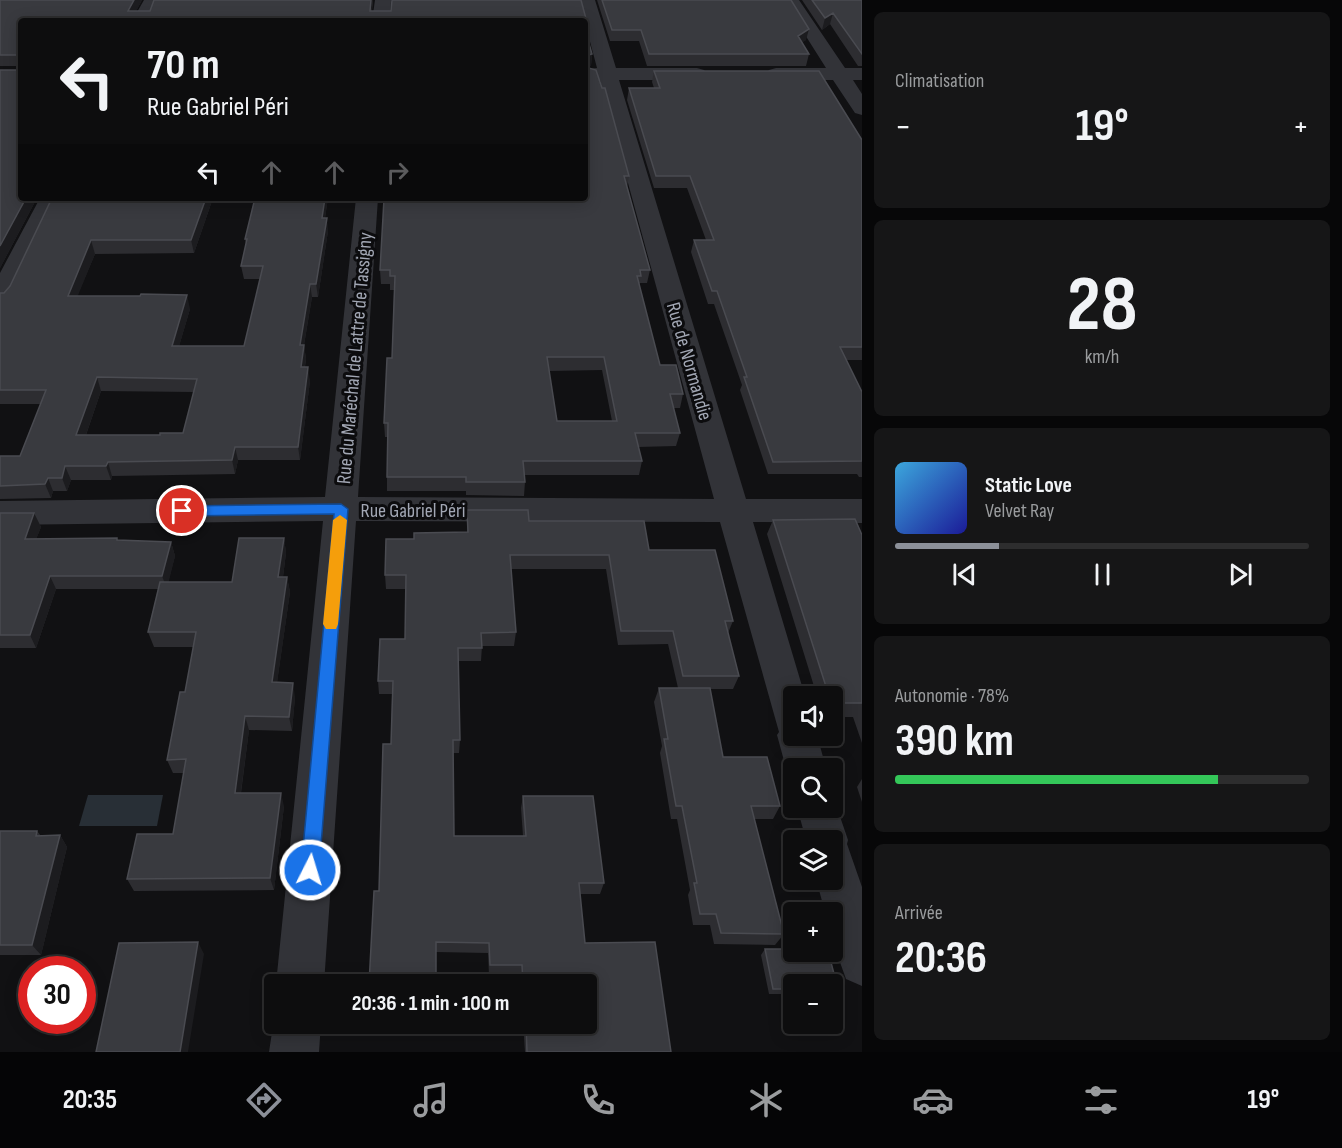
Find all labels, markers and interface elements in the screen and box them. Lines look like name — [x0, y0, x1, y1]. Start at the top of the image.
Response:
text: 70 m — [147, 40, 220, 91]
icon: left — [48, 42, 126, 120]
text: Climatisation — [895, 69, 984, 93]
text: Rue Gabriel Péri — [147, 91, 289, 123]
text: 19° — [1075, 99, 1129, 154]
text: − — [895, 107, 911, 147]
text: + — [1293, 107, 1309, 147]
icon: left — [192, 156, 225, 189]
icon: ahead — [255, 156, 288, 189]
icon: ahead — [318, 156, 351, 189]
icon: right — [381, 156, 414, 189]
street label: Rue du Maréchal de Lattre de Tassigny — [332, 231, 378, 485]
text: 28 — [1067, 259, 1137, 352]
street label: Rue de Normandie — [661, 299, 717, 423]
text: km/h — [1085, 345, 1119, 369]
text: Static Love — [985, 472, 1072, 499]
pin — [156, 485, 207, 536]
icon: arrive — [165, 494, 198, 527]
street label: Rue Gabriel Péri — [360, 499, 466, 523]
text: Velvet Ray — [985, 499, 1054, 523]
icon: previous — [948, 558, 981, 591]
icon: pause — [1086, 558, 1119, 591]
icon: next — [1224, 558, 1257, 591]
text: Autonomie · 78% — [895, 684, 1009, 708]
map controls — [783, 686, 843, 1034]
button: sound — [783, 686, 843, 746]
text: 390 km — [895, 714, 1014, 769]
button: search — [783, 758, 843, 818]
button: layers — [783, 830, 843, 890]
position arrow — [278, 838, 342, 902]
text: Arrivée — [895, 901, 943, 925]
button: + — [783, 902, 843, 962]
text: 20:36 — [895, 931, 987, 986]
speed limit sign: 30 — [18, 956, 96, 1034]
button: − — [783, 974, 843, 1034]
text: 20:36 · 1 min · 100 m — [352, 990, 509, 1017]
icon: directions — [243, 1079, 285, 1121]
icon: music — [410, 1079, 452, 1121]
icon: phone — [577, 1079, 619, 1121]
icon: climate — [745, 1079, 787, 1121]
icon: car — [912, 1079, 954, 1121]
icon: filters — [1080, 1079, 1122, 1121]
text: 20:35 — [63, 1084, 117, 1116]
text: 19° — [1247, 1084, 1279, 1116]

